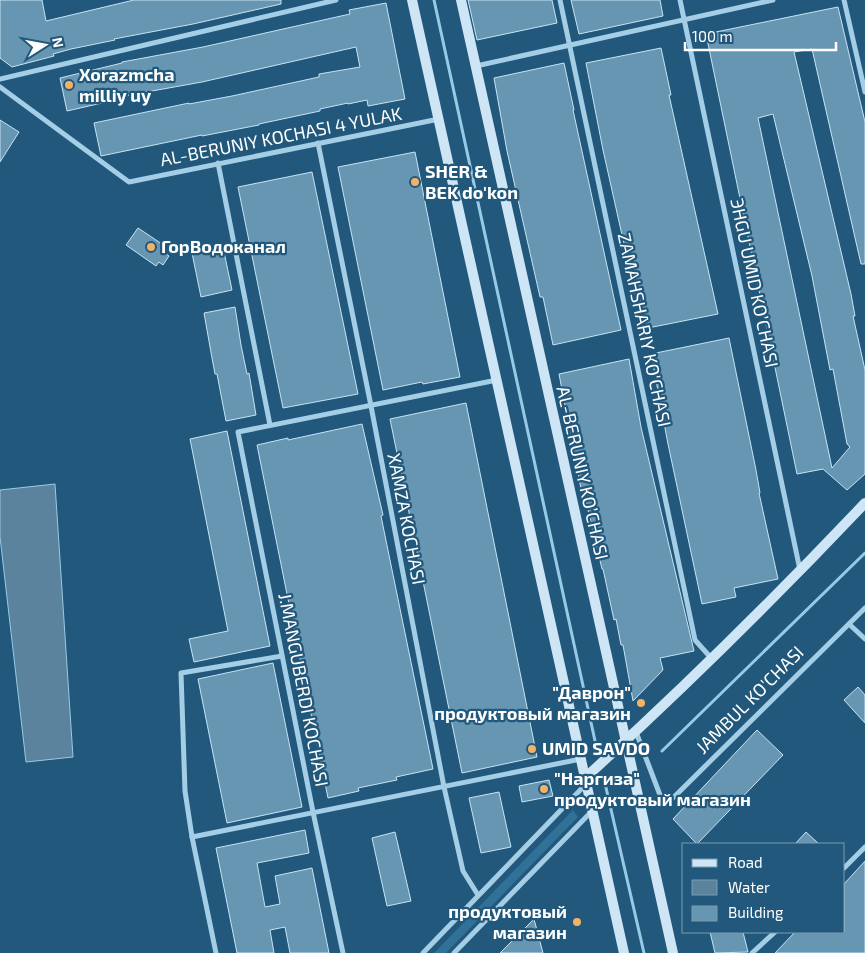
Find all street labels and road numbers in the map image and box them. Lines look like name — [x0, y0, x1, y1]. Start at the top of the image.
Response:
street label: AL-BERUNIY KOCHASI 4 YULAK — [158, 102, 404, 170]
street label: ЭHGU UMID KO’CHASI — [726, 196, 784, 369]
street label: ZAMAHSHARIY KO'CHASI — [614, 231, 676, 429]
street label: AL-BERUNIY KO’CHASI — [552, 384, 614, 562]
street label: XAMZA KOCHASI — [383, 451, 431, 586]
street label: J.MANGUBERDI KOCHASI — [274, 591, 334, 788]
street label: JAMBUL KO'CHASI — [691, 641, 808, 758]

